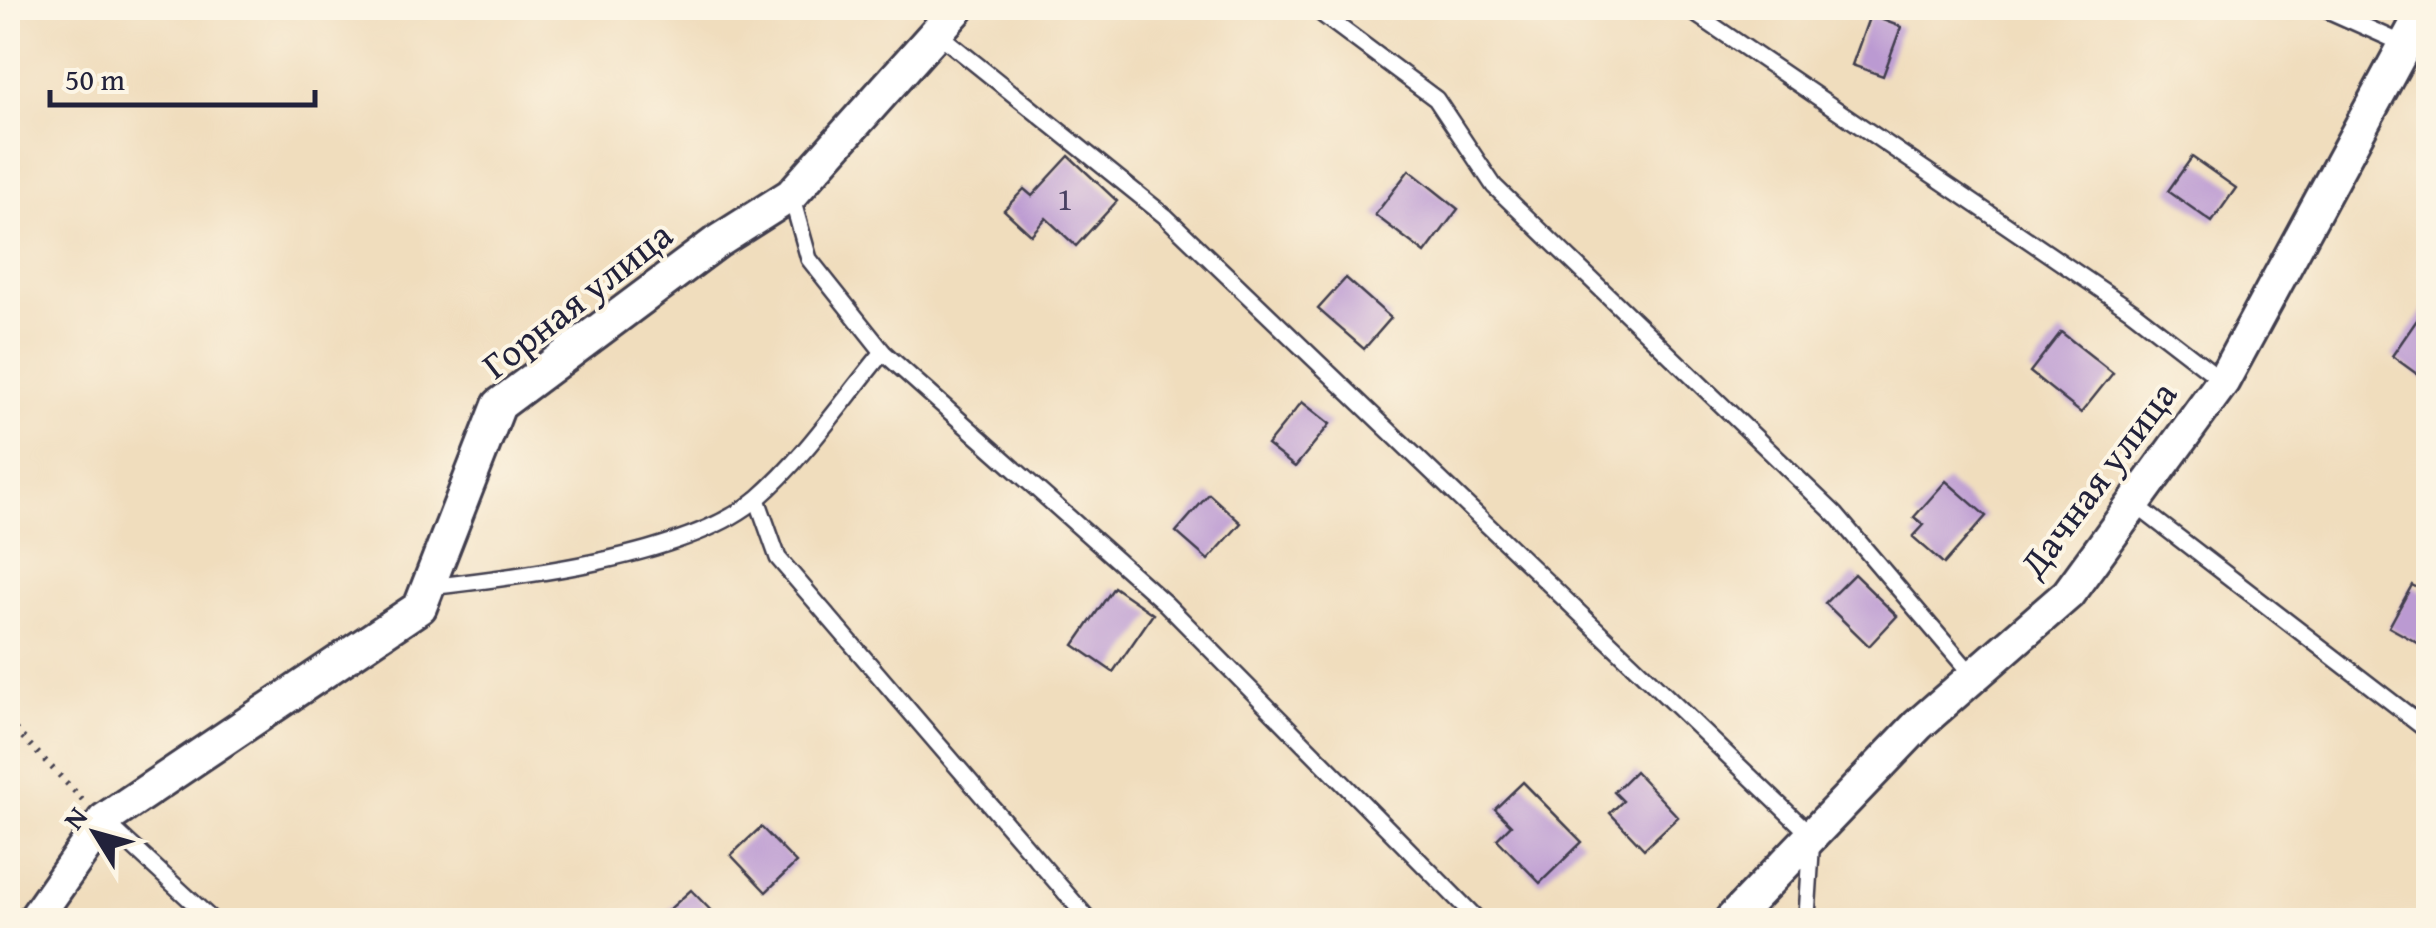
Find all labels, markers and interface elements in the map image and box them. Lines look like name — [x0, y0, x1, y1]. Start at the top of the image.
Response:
scale bar — [50, 45, 315, 107]
text: 50 m — [65, 57, 125, 101]
house number: 1 — [1057, 175, 1073, 222]
street label: Горная улица — [469, 207, 684, 392]
street label: Дачная улица — [2004, 368, 2190, 589]
north arrow — [45, 783, 145, 883]
text: N — [53, 798, 97, 837]

